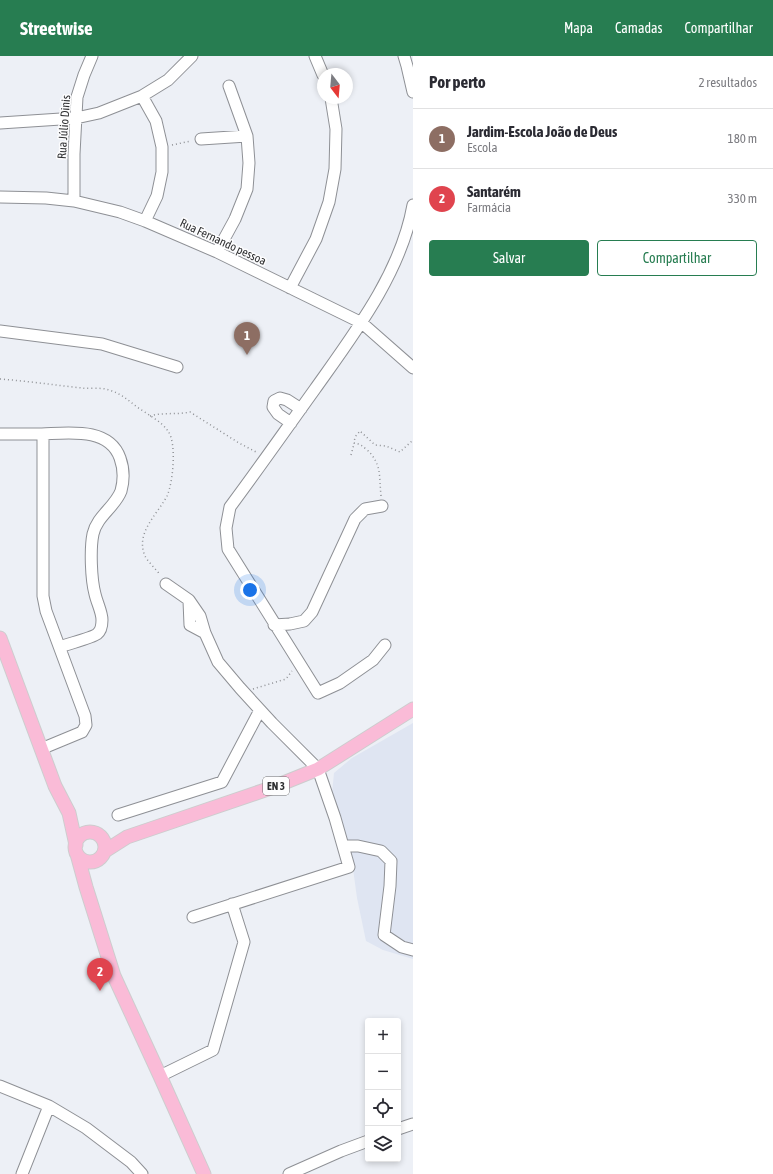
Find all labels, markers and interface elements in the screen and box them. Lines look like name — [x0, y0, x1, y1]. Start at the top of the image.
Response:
text: Streetwise — [20, 17, 93, 39]
text: Mapa — [564, 20, 593, 36]
text: Camadas — [615, 20, 663, 36]
text: Compartilhar — [685, 20, 753, 36]
north arrow — [317, 68, 353, 104]
text: Por perto — [429, 72, 486, 92]
text: 2 resultados — [698, 75, 757, 90]
street label: Rua Júlio Dinis — [55, 94, 73, 160]
text: Jardim-Escola João de Deus — [467, 123, 617, 140]
text: 1 — [439, 131, 445, 146]
text: 180 m — [728, 131, 757, 146]
text: Escola — [467, 140, 498, 155]
text: Santarém — [467, 183, 521, 200]
text: 2 — [439, 191, 445, 206]
text: 330 m — [728, 191, 757, 206]
text: Farmácia — [467, 200, 511, 215]
street label: Rua Fernando pessoa — [178, 216, 268, 268]
button: Salvar — [429, 240, 589, 276]
button: Compartilhar — [597, 240, 757, 276]
pin: 1 — [234, 322, 260, 355]
your location — [240, 580, 260, 600]
road number: EN 3 — [263, 777, 289, 795]
pin: 2 — [87, 958, 113, 991]
map controls — [365, 1018, 401, 1162]
button: + — [365, 1018, 401, 1054]
button: − — [365, 1054, 401, 1090]
button: locate — [365, 1090, 401, 1126]
button: layers — [365, 1126, 401, 1162]

